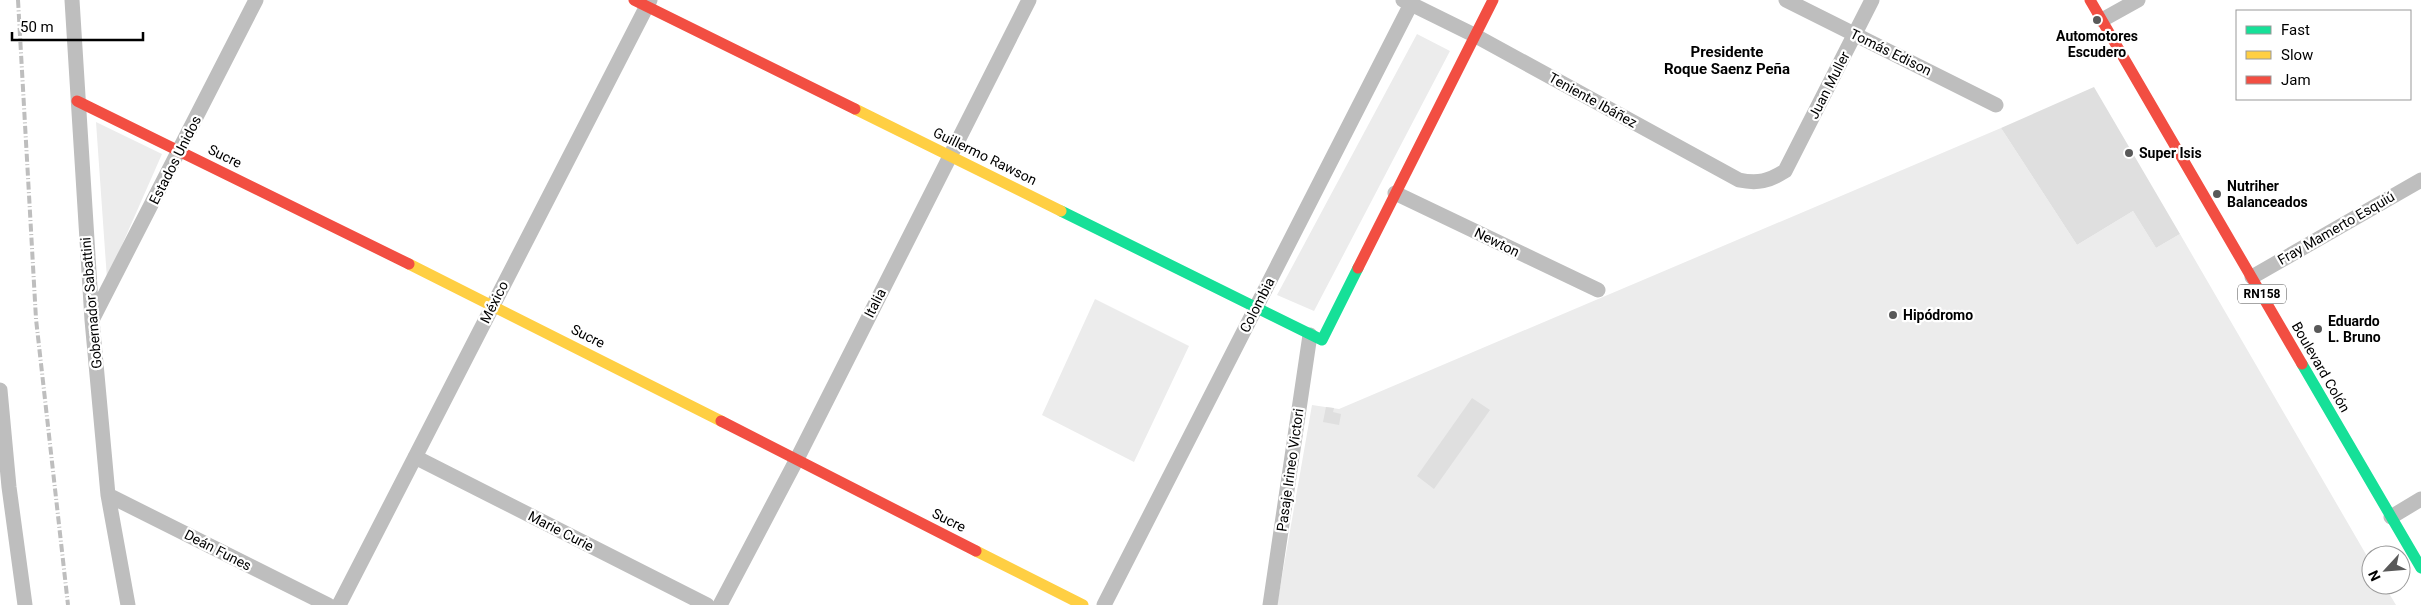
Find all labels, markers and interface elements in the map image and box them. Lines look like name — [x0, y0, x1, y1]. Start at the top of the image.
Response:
scale bar — [12, 10, 144, 42]
legend — [2236, 10, 2411, 100]
marker: Automotores Escudero — [2091, 14, 2103, 26]
text: 50 m — [20, 18, 54, 36]
text: Fast — [2281, 21, 2310, 39]
street label: Tomás Edison — [1848, 25, 1934, 79]
place label: Automotores Escudero — [2056, 28, 2138, 60]
district label: Presidente Roque Saenz Peña — [1664, 43, 1790, 78]
text: Slow — [2281, 46, 2313, 64]
street label: Juan Muller — [1805, 49, 1853, 121]
street label: Teniente Ibáñez — [1546, 69, 1640, 131]
text: Jam — [2281, 71, 2311, 89]
street label: Estados Unidos — [146, 113, 204, 207]
street label: Guillermo Rawson — [931, 124, 1039, 188]
street label: Sucre — [206, 141, 244, 171]
place label: Super Isis — [2139, 145, 2202, 161]
marker: Super Isis — [2123, 147, 2135, 159]
place label: Nutriher Balanceados — [2227, 178, 2308, 210]
marker: Nutriher Balanceados — [2211, 188, 2223, 200]
street label: Fray Mamerto Esquiú — [2275, 188, 2397, 268]
street label: Newton — [1472, 224, 1522, 260]
street label: Gobernador Sabattini — [77, 236, 105, 370]
street label: Colombia — [1236, 275, 1278, 335]
street label: México — [477, 278, 511, 326]
road number: RN158 — [2238, 284, 2286, 304]
street label: Italia — [861, 286, 889, 320]
place label: Hipódromo — [1903, 307, 1973, 323]
marker: Hipódromo — [1887, 309, 1899, 321]
place label: Eduardo L. Bruno — [2328, 313, 2381, 345]
street label: Boulevard Colón — [2289, 319, 2353, 415]
street label: Sucre — [569, 321, 607, 351]
marker: Eduardo L. Bruno — [2312, 323, 2324, 335]
street label: Pasaje Irineo Victori — [1273, 407, 1307, 533]
street label: Sucre — [930, 505, 968, 535]
street label: Marie Curie — [526, 508, 596, 554]
street label: Deán Funes — [182, 526, 254, 574]
north arrow — [2361, 545, 2411, 595]
text: N — [2365, 568, 2384, 584]

